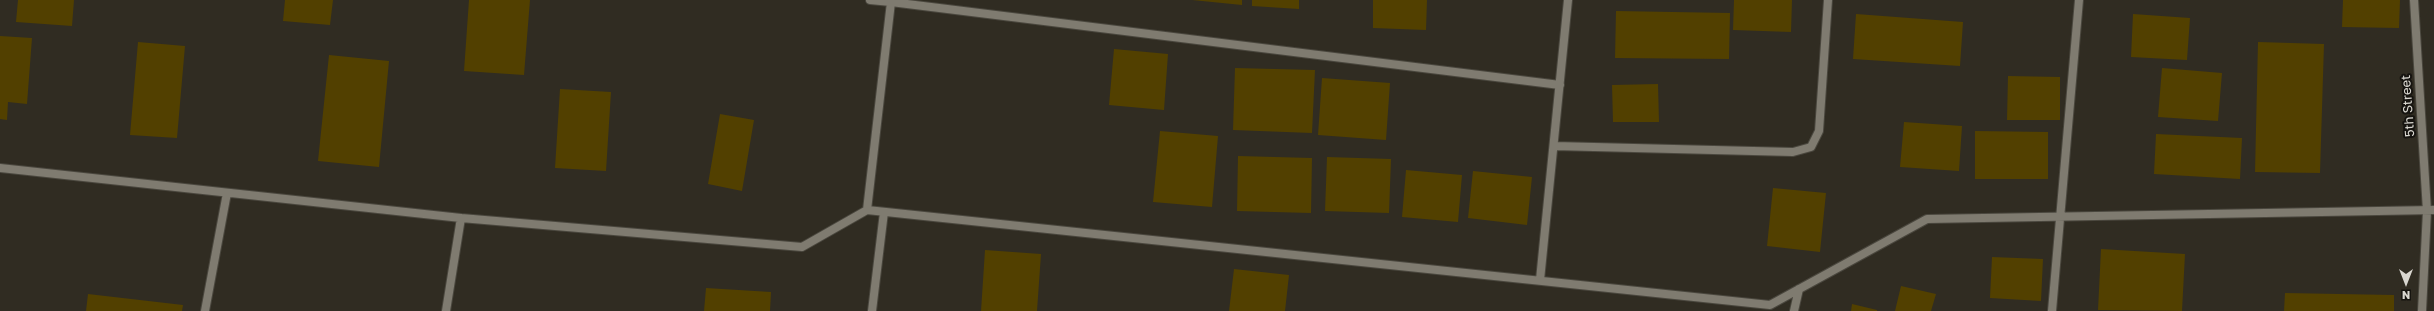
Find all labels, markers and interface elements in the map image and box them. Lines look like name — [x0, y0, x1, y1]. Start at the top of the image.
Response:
street label: 5th Street — [2398, 74, 2418, 138]
north arrow — [2386, 263, 2426, 303]
text: N — [2402, 289, 2410, 302]

